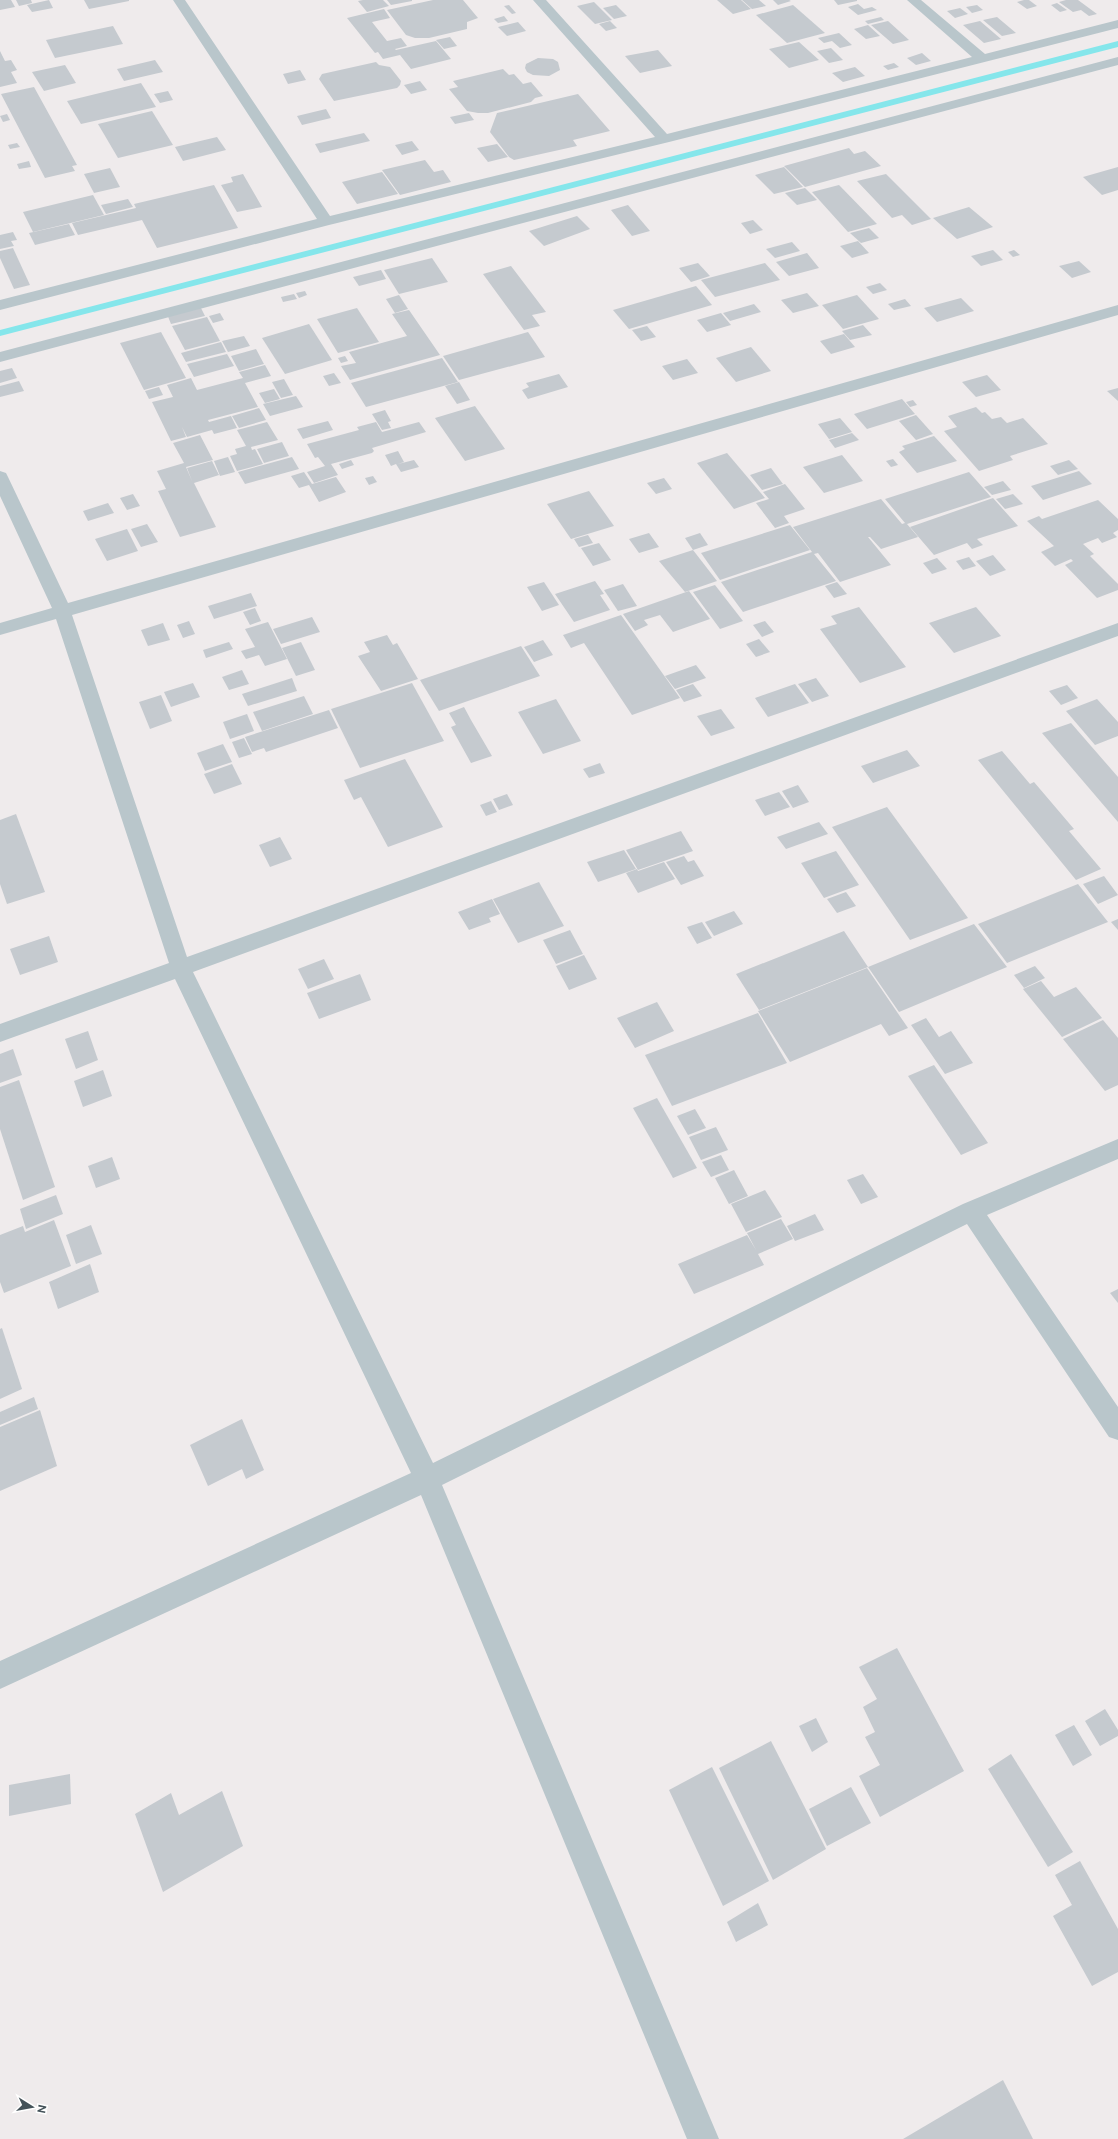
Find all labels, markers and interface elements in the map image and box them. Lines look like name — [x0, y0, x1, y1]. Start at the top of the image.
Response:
north arrow — [12, 2087, 52, 2127]
text: N — [35, 2104, 49, 2114]

